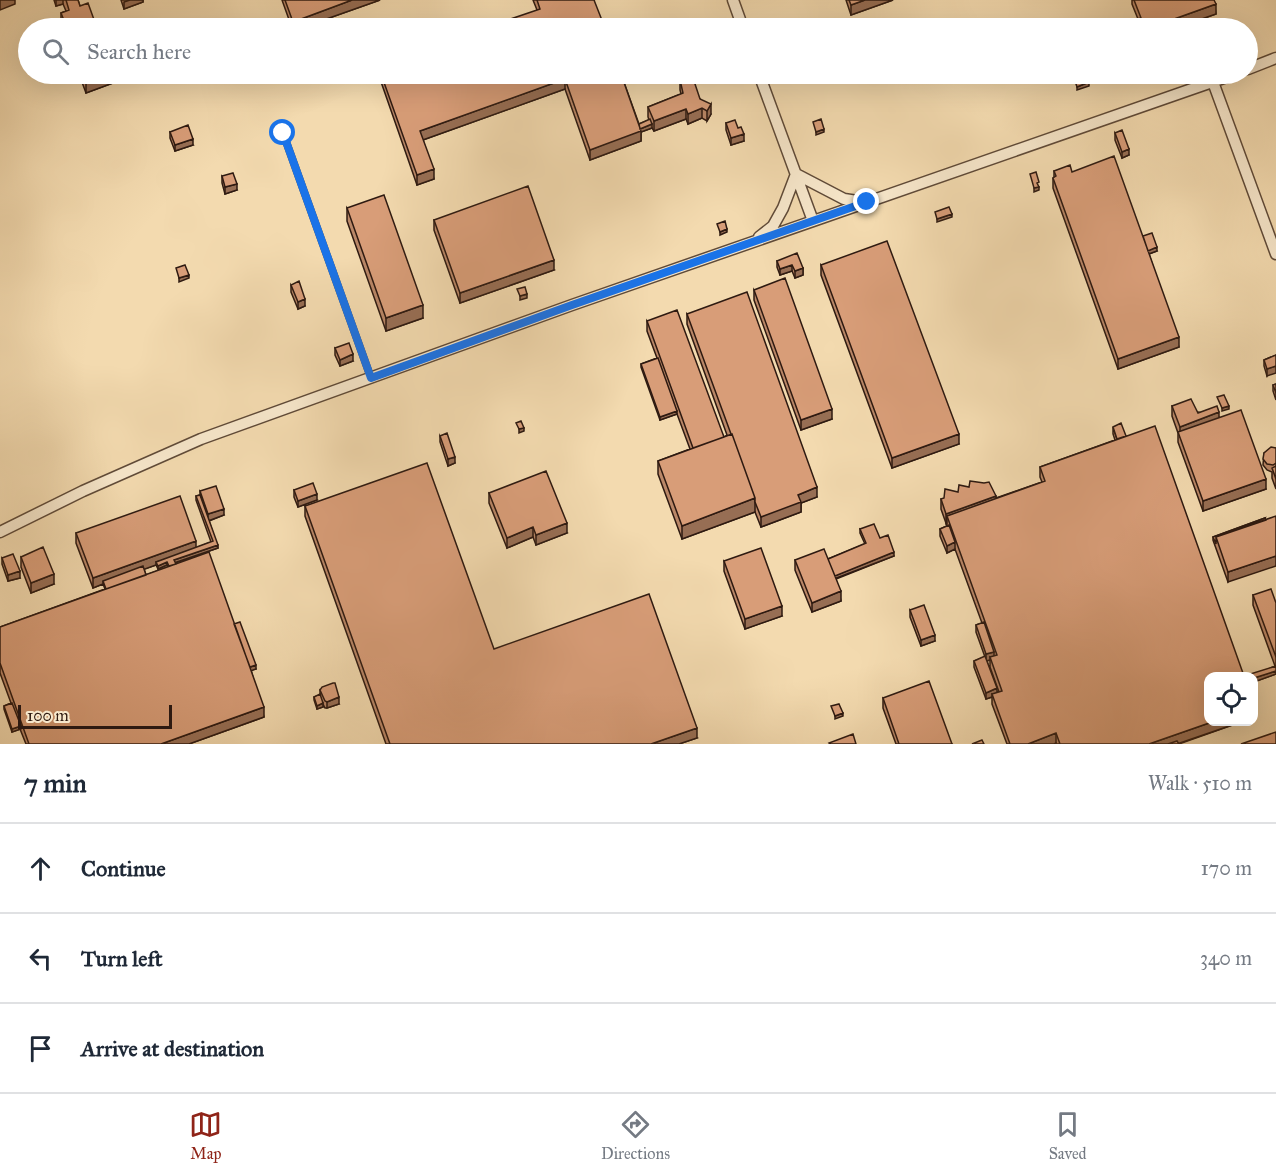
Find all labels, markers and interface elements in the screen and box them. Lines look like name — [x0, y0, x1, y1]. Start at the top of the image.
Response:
search box — [18, 18, 1258, 84]
icon: search — [39, 35, 72, 68]
text: Search here — [87, 38, 191, 65]
route start — [269, 119, 295, 145]
route end — [853, 188, 879, 214]
map controls — [1204, 672, 1258, 726]
button: locate — [1204, 672, 1258, 726]
scale bar — [18, 702, 172, 730]
text: 100 m — [27, 706, 69, 725]
text: 7 min — [24, 767, 87, 799]
text: Walk · 510 m — [1148, 771, 1252, 795]
icon: ahead — [24, 852, 57, 885]
text: Continue — [81, 855, 166, 882]
text: 170 m — [1201, 856, 1252, 880]
icon: left — [24, 942, 57, 975]
text: Turn left — [81, 945, 163, 972]
text: 340 m — [1200, 946, 1252, 970]
icon: arrive — [24, 1032, 57, 1065]
text: Arrive at destination — [81, 1035, 264, 1062]
tab: Map — [189, 1108, 222, 1163]
tab: Directions — [601, 1108, 670, 1163]
tab: Saved — [1049, 1108, 1087, 1163]

